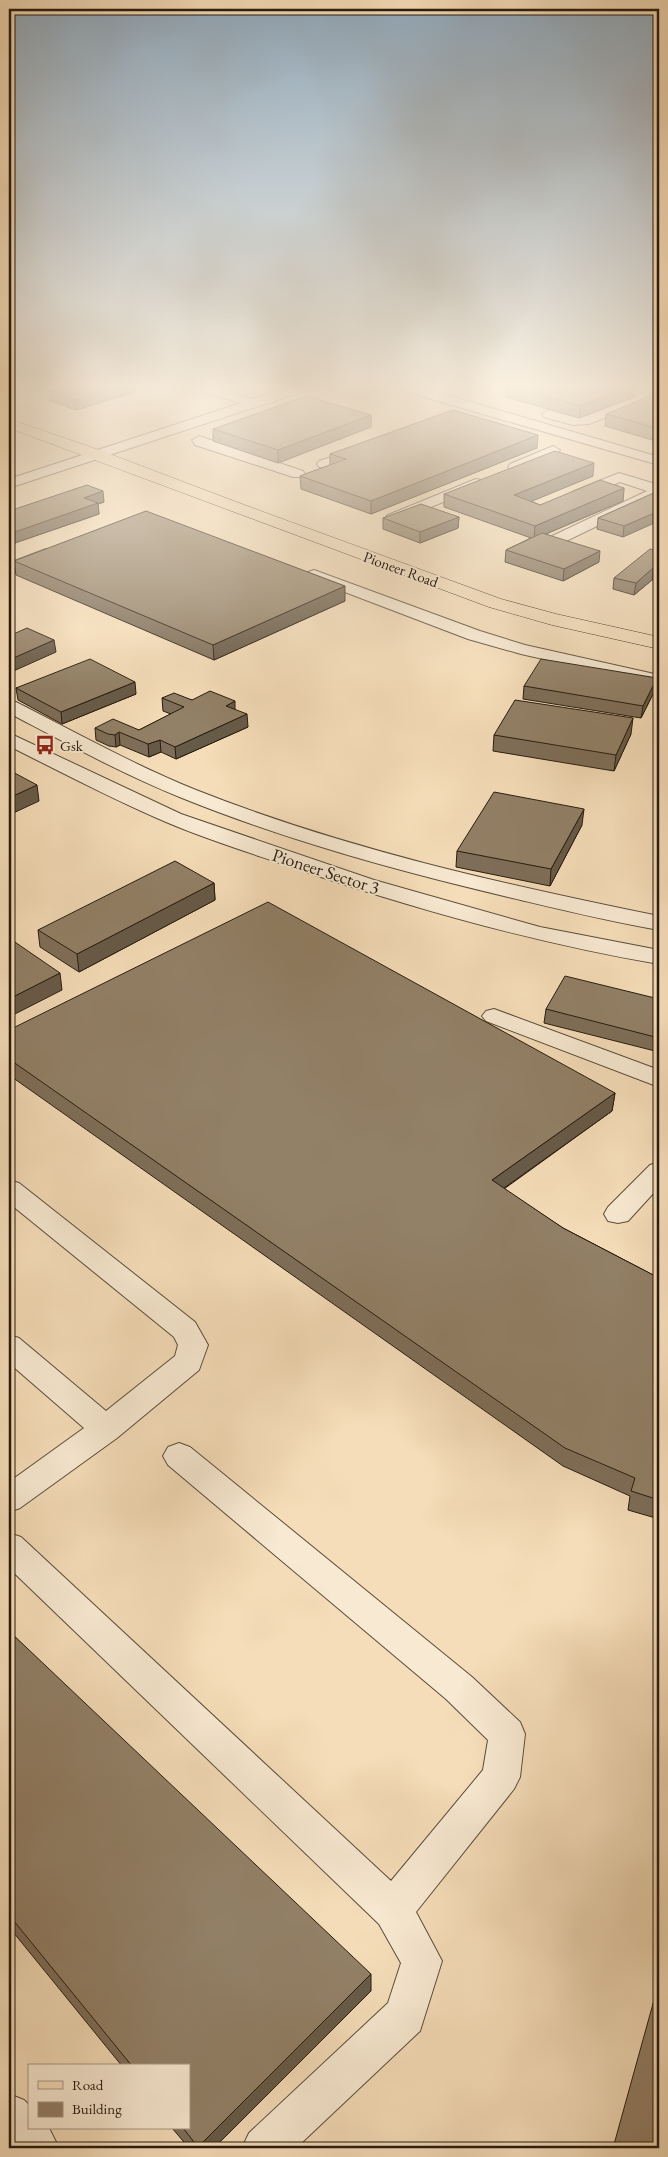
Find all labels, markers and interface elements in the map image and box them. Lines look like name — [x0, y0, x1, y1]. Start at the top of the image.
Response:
street label: Pioneer Road — [361, 547, 441, 591]
bus stop icon: Gsk — [34, 734, 56, 756]
place label: Gsk — [60, 736, 84, 755]
street label: Pioneer Sector 3 — [269, 843, 383, 899]
legend — [28, 2064, 190, 2130]
text: Road — [72, 2075, 104, 2094]
text: Building — [72, 2099, 122, 2118]

